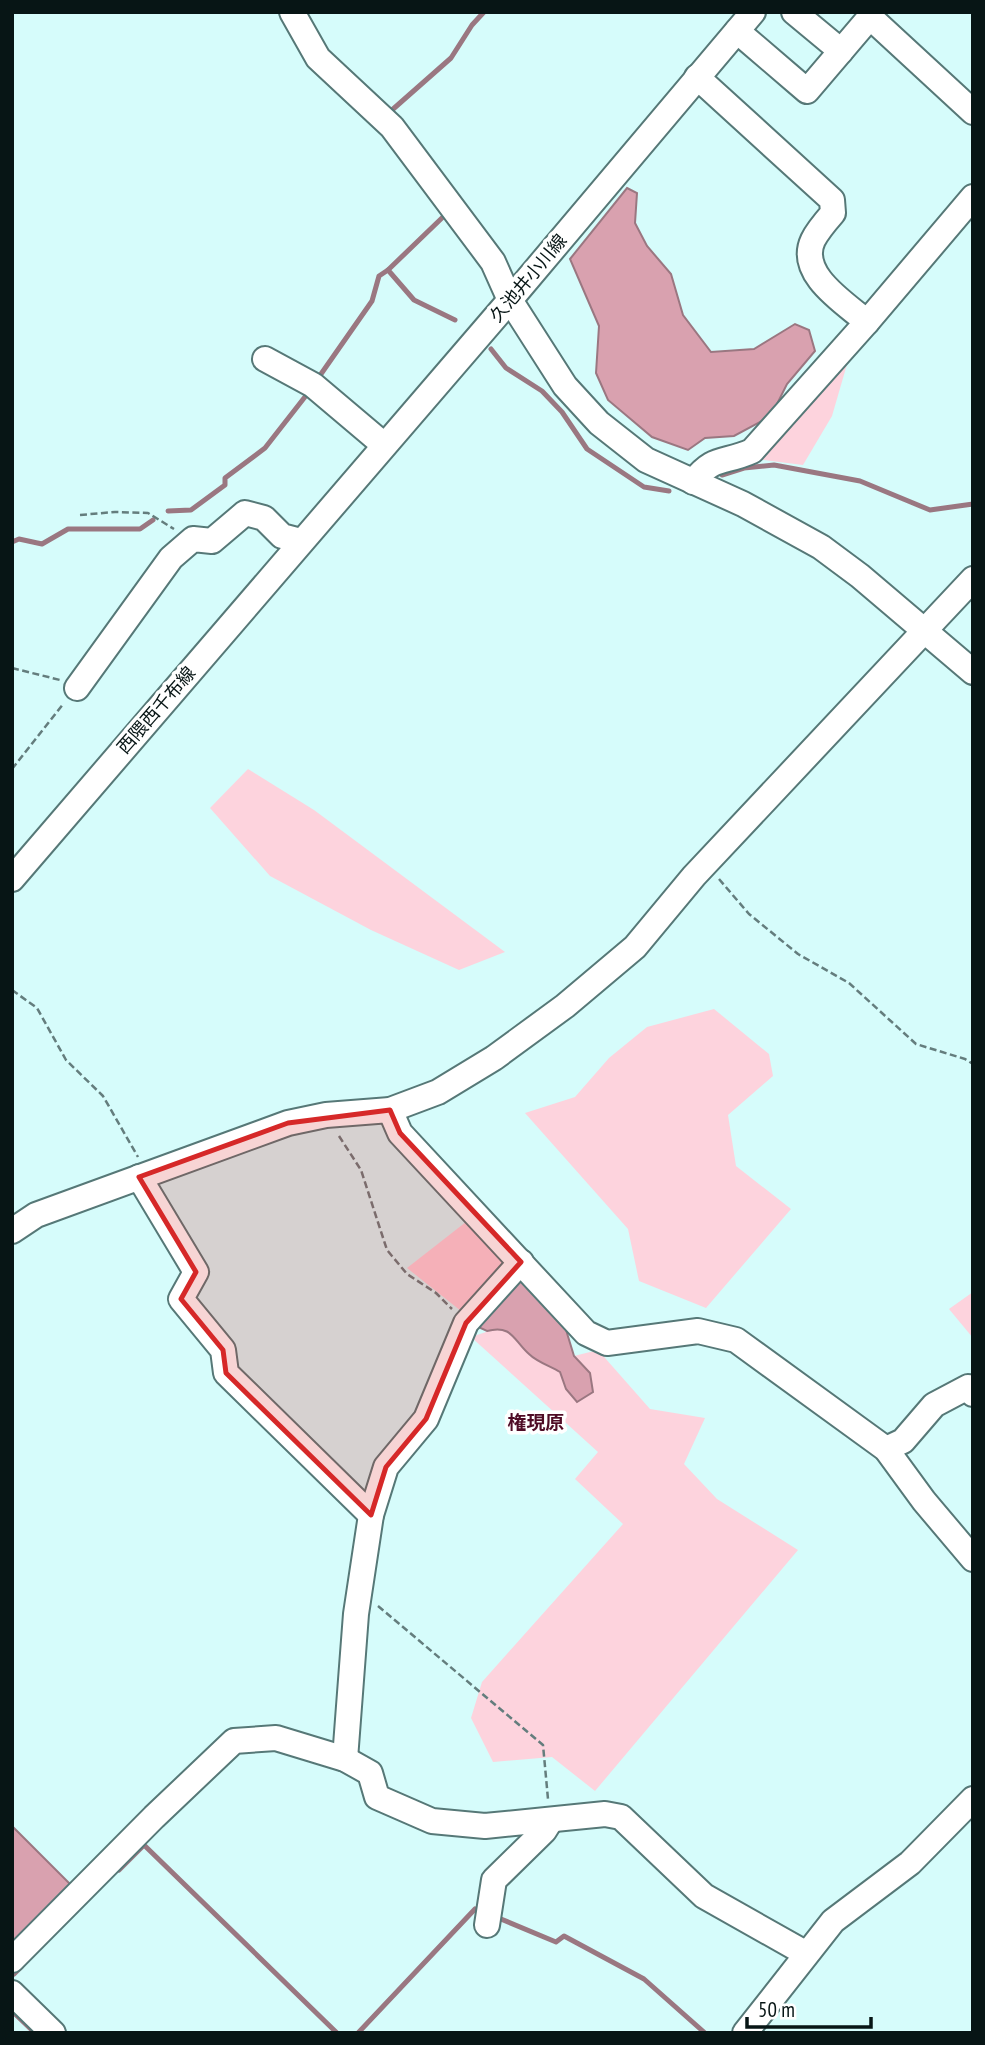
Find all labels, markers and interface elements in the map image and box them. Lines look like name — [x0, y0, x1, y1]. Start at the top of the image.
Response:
street label: 久池井小川線 — [484, 229, 572, 327]
street label: 西隈西千布線 — [112, 662, 200, 758]
district label: 権現原 — [507, 1410, 565, 1434]
scale bar — [747, 1986, 871, 2030]
text: 50 m — [758, 1996, 795, 2023]

